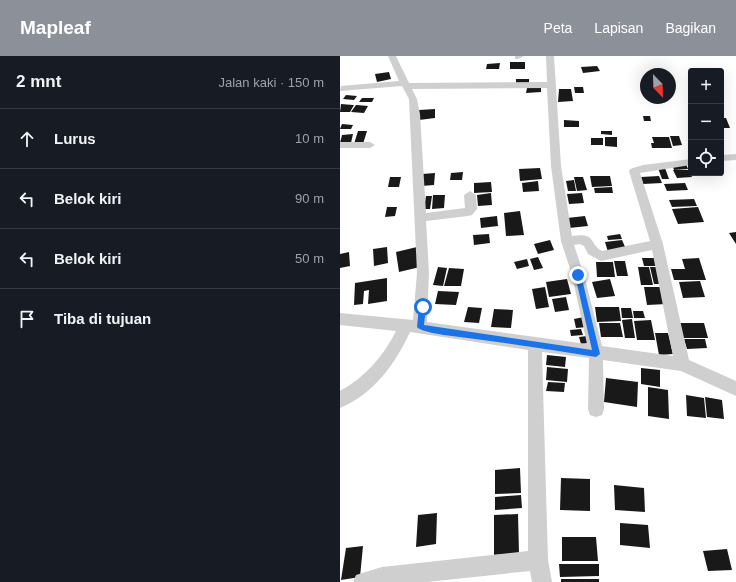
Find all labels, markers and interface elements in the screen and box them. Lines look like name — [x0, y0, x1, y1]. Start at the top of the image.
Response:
text: Mapleaf — [20, 17, 91, 38]
text: Peta — [544, 20, 572, 36]
text: Lapisan — [594, 20, 643, 36]
text: Bagikan — [665, 20, 716, 36]
north arrow — [640, 68, 676, 104]
map controls — [688, 68, 724, 176]
button: + — [688, 68, 724, 104]
text: 2 mnt — [16, 72, 61, 91]
text: Jalan kaki · 150 m — [219, 75, 324, 90]
button: − — [688, 104, 724, 140]
icon: ahead — [16, 128, 38, 150]
text: Lurus — [54, 130, 96, 147]
text: 10 m — [295, 131, 324, 146]
button: locate — [688, 140, 724, 176]
icon: left — [16, 188, 38, 210]
text: Belok kiri — [54, 190, 122, 207]
text: 90 m — [295, 191, 324, 206]
icon: left — [16, 248, 38, 270]
text: Belok kiri — [54, 250, 122, 267]
text: 50 m — [295, 251, 324, 266]
route end — [569, 266, 587, 284]
route start — [414, 298, 432, 316]
icon: arrive — [16, 308, 38, 330]
text: Tiba di tujuan — [54, 310, 151, 327]

